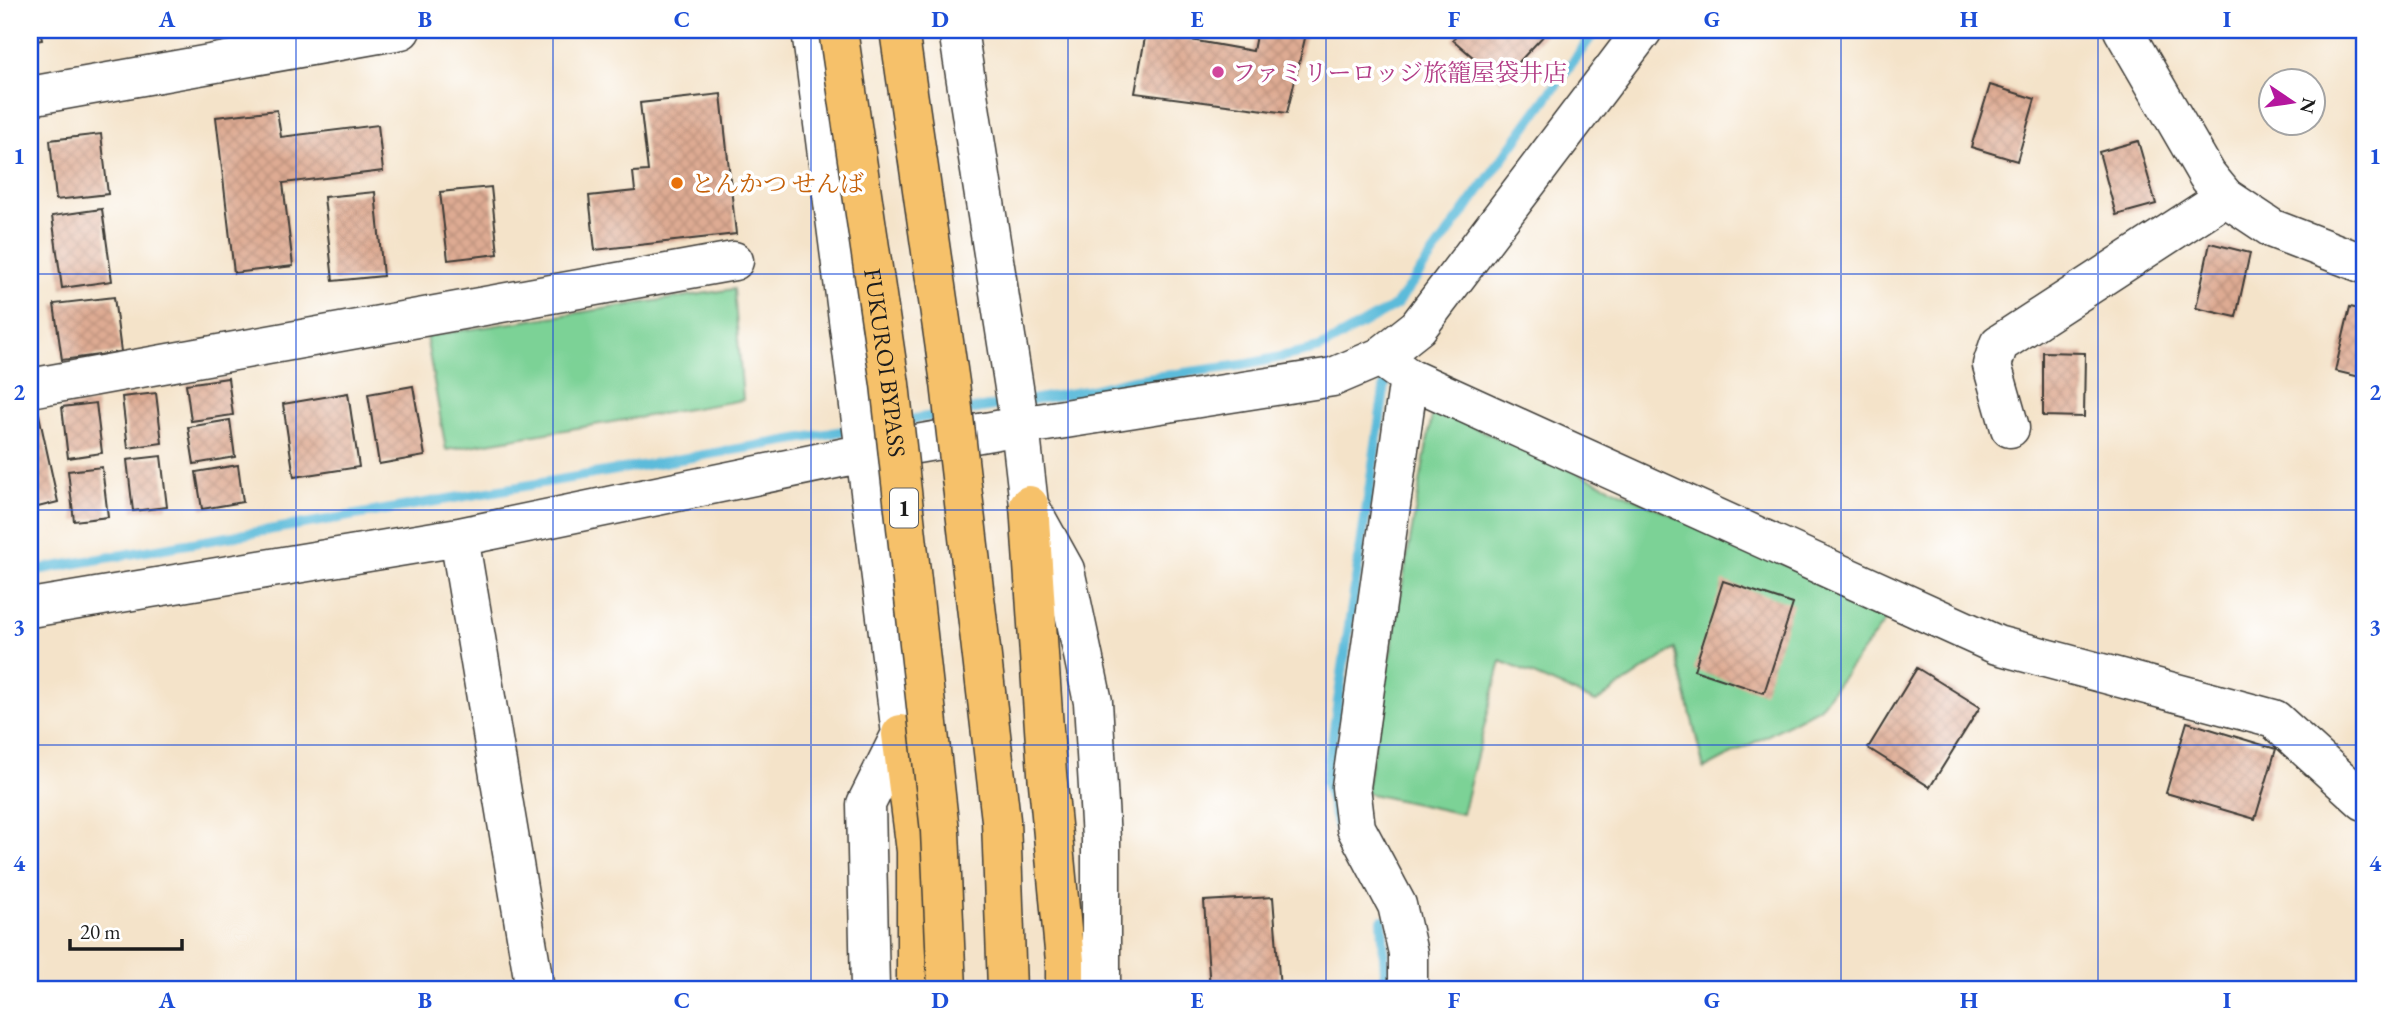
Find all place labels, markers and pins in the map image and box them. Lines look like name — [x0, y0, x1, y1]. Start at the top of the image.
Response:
place label: ファミリーロッジ旅籠屋袋井店 — [1232, 57, 1567, 88]
marker: ファミリーロッジ旅籠屋袋井店 — [1210, 64, 1226, 80]
place label: とんかつ せんば — [691, 168, 864, 199]
marker: とんかつ せんば — [669, 175, 685, 191]

